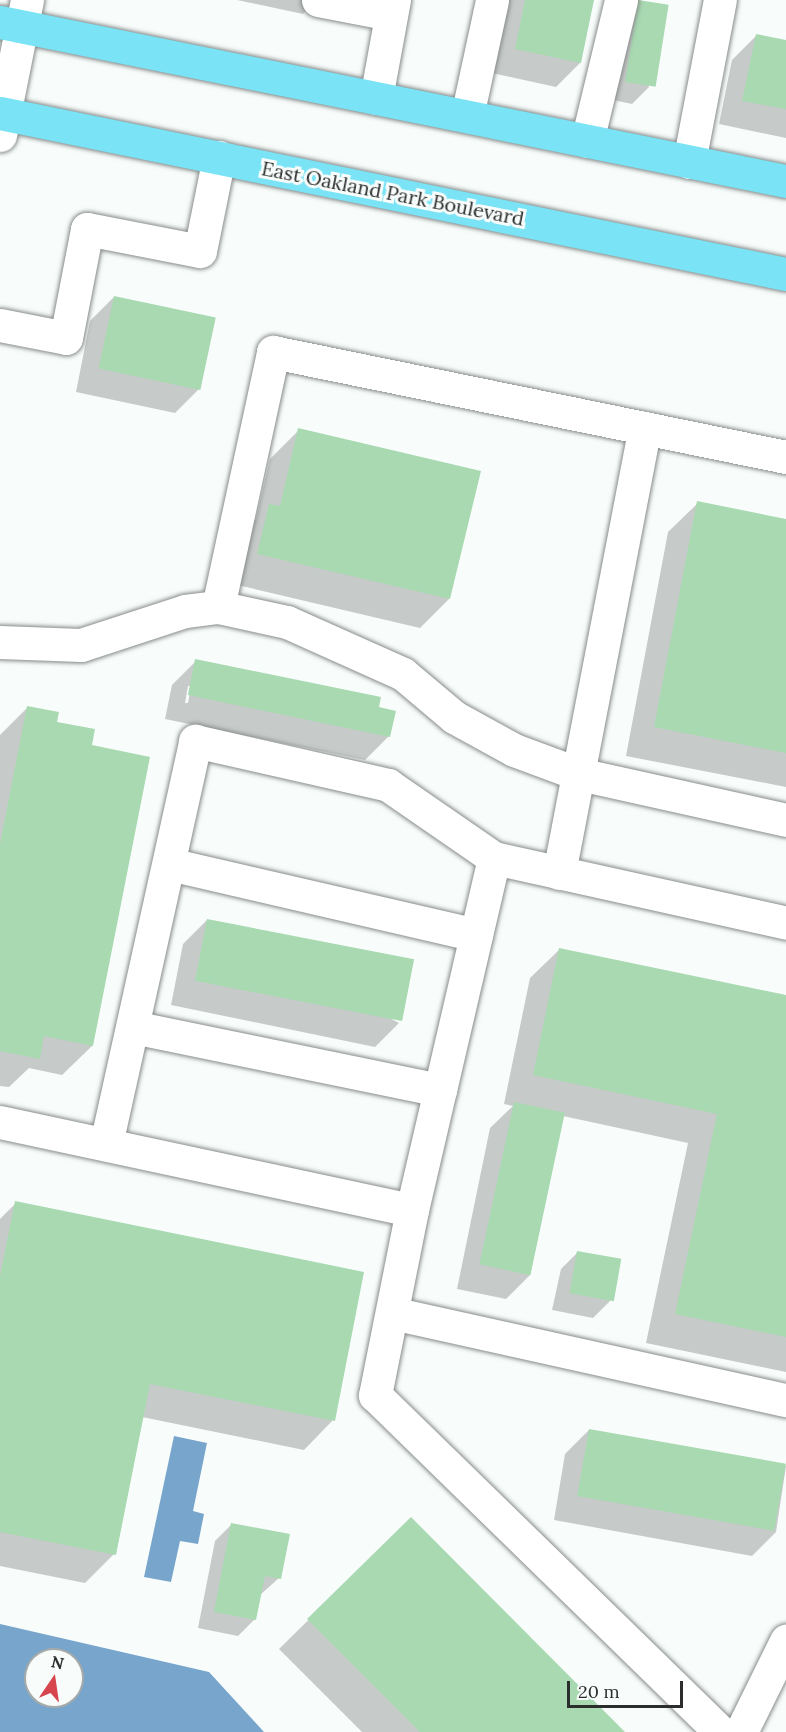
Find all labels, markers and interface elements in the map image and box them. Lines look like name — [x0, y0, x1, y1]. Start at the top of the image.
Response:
street label: East Oakland Park Boulevard — [260, 156, 526, 230]
north arrow — [24, 1648, 84, 1708]
text: N — [49, 1651, 66, 1674]
scale bar — [570, 1669, 686, 1707]
text: 20 m — [578, 1680, 620, 1703]

